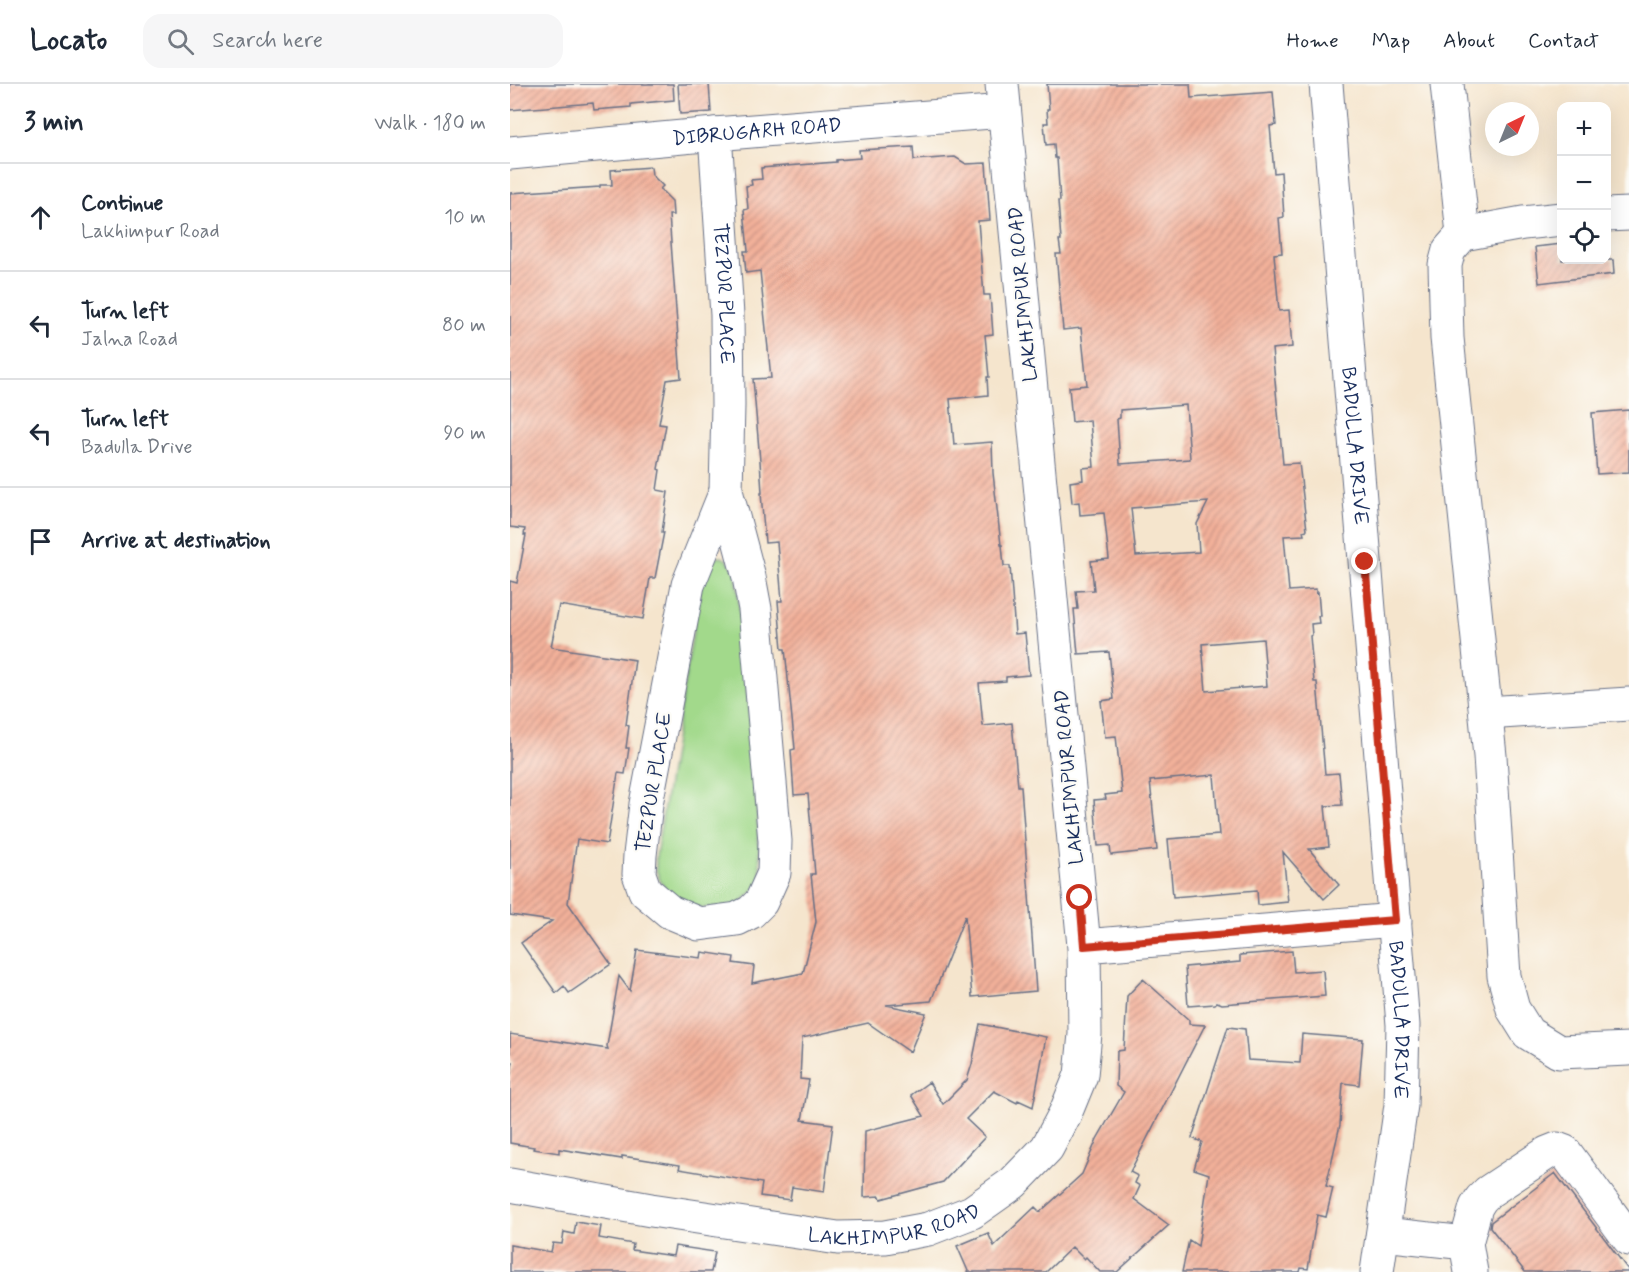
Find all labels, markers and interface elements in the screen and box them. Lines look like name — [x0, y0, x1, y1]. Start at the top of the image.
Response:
search box — [143, 14, 563, 68]
text: Locato — [30, 23, 107, 60]
icon: search — [164, 25, 197, 58]
text: Search here — [212, 27, 323, 55]
text: Home — [1287, 27, 1339, 55]
text: Map — [1372, 27, 1410, 55]
text: About — [1443, 27, 1495, 55]
text: Contact — [1528, 27, 1599, 55]
north arrow — [1485, 102, 1539, 156]
map controls — [1557, 102, 1611, 264]
button: + — [1557, 102, 1611, 156]
text: 3 min — [24, 106, 84, 140]
text: Walk · 180 m — [374, 110, 486, 137]
street label: DIBRUGARH ROAD — [671, 112, 843, 153]
button: − — [1557, 156, 1611, 210]
text: Continue — [81, 190, 163, 218]
icon: ahead — [24, 201, 57, 234]
text: 10 m — [444, 204, 486, 231]
street label: LAKHIMPUR ROAD — [1002, 205, 1045, 383]
button: locate — [1557, 210, 1611, 264]
text: Lakhimpur Road — [81, 218, 220, 245]
street label: TEZPUR PLACE — [706, 222, 740, 365]
text: Turn left — [81, 298, 169, 326]
icon: left — [24, 309, 57, 342]
text: 80 m — [442, 312, 486, 339]
text: Jalna Road — [81, 326, 178, 353]
street label: BADULLA DRIVE — [1334, 366, 1374, 526]
text: Turn left — [81, 406, 169, 434]
icon: left — [24, 417, 57, 450]
text: 90 m — [443, 420, 486, 447]
text: Badulla Drive — [81, 434, 192, 461]
icon: arrive — [24, 525, 57, 558]
text: Arrive at destination — [81, 527, 271, 555]
route end — [1351, 548, 1377, 574]
street label: LAKHIMPUR ROAD — [1048, 688, 1091, 866]
street label: TEZPUR PLACE — [630, 710, 679, 854]
route start — [1066, 884, 1092, 910]
street label: BADULLA DRIVE — [1381, 940, 1415, 1099]
street label: LAKHIMPUR ROAD — [806, 1198, 987, 1253]

